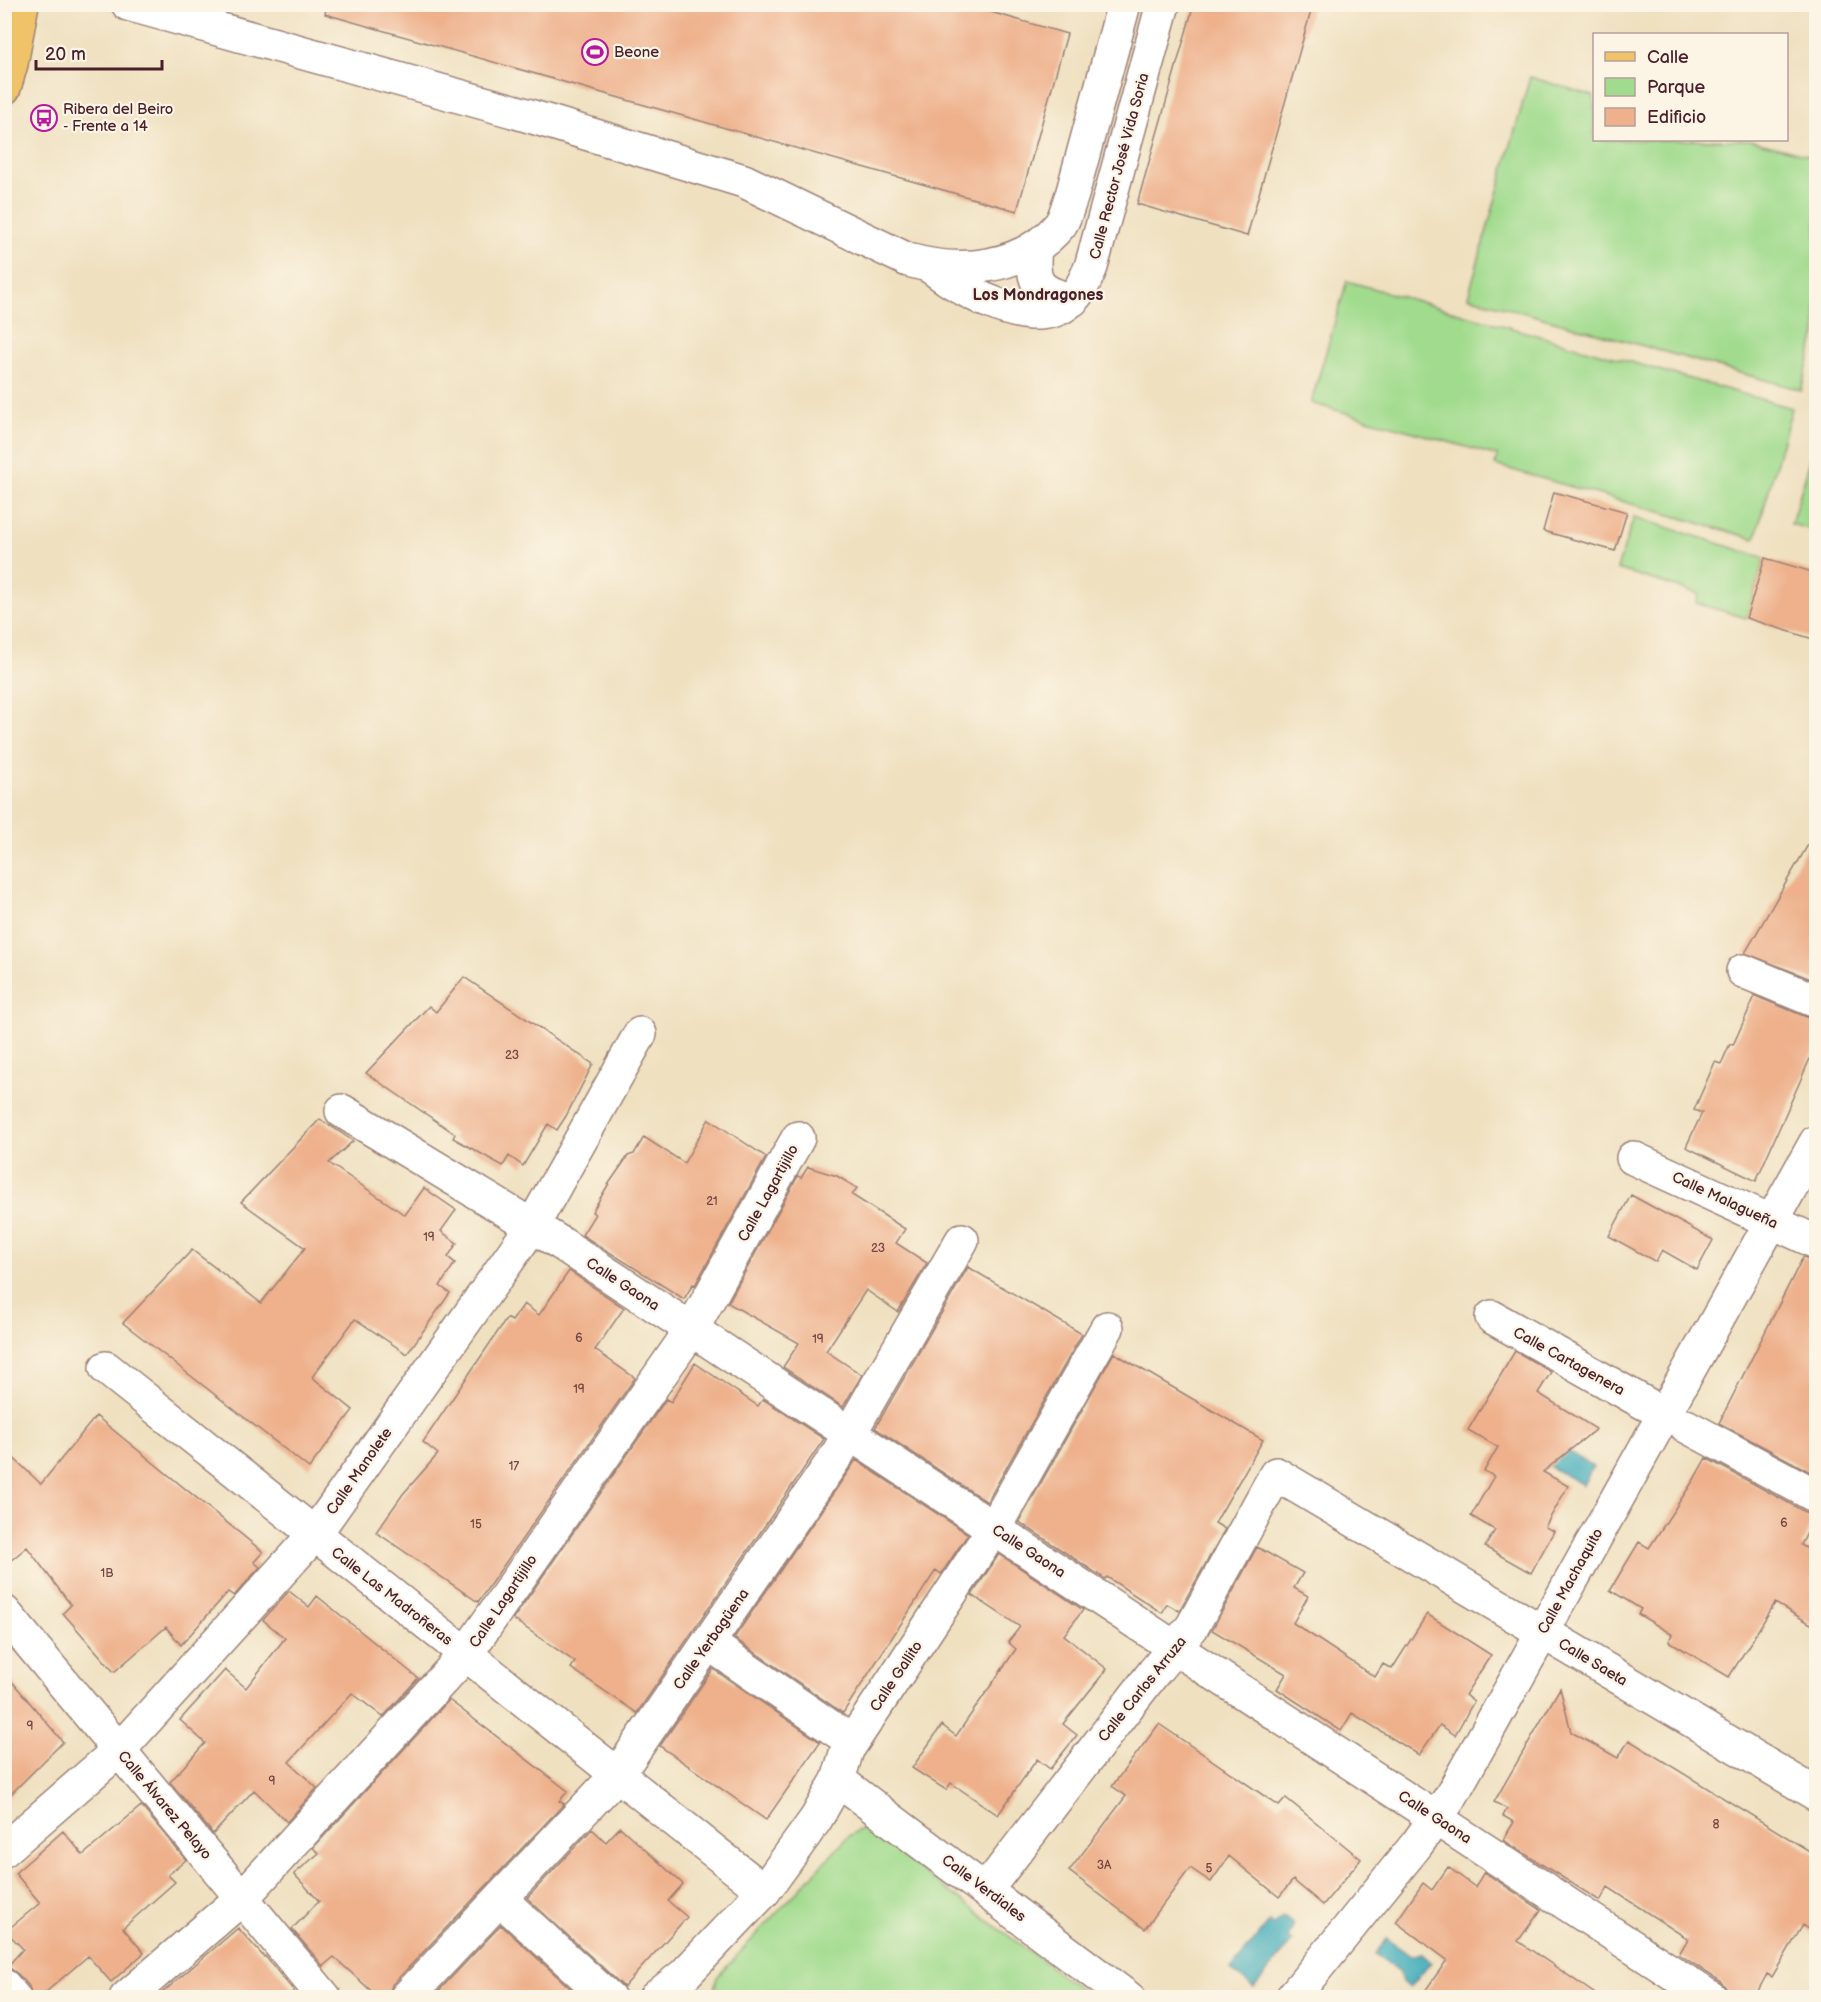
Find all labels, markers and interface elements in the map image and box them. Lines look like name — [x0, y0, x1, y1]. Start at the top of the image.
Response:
scale bar — [36, 33, 162, 71]
legend — [1593, 33, 1788, 141]
sports icon: Beone — [580, 37, 610, 67]
place label: Beone — [614, 43, 659, 62]
text: 20 m — [45, 44, 86, 65]
text: Calle — [1647, 47, 1689, 68]
street label: Calle Rector José Vida Soria — [1085, 71, 1154, 261]
text: Parque — [1647, 77, 1705, 98]
place label: Ribera del Beiro - Frente a 14 — [63, 100, 173, 136]
bus stop icon: Ribera del Beiro - Frente a 14 — [29, 103, 59, 133]
text: Edificio — [1647, 107, 1706, 128]
district label: Los Mondragones — [973, 286, 1104, 305]
house number: 23 — [505, 1048, 519, 1063]
street label: Calle Lagartijillo — [734, 1141, 803, 1245]
street label: Calle Malagueña — [1669, 1168, 1781, 1233]
house number: 21 — [706, 1194, 718, 1209]
house number: 19 — [423, 1230, 435, 1245]
house number: 23 — [871, 1241, 885, 1256]
street label: Calle Gaona — [582, 1254, 663, 1315]
street label: Calle Cartagenera — [1510, 1323, 1628, 1400]
house number: 6 — [575, 1331, 583, 1346]
house number: 19 — [812, 1332, 824, 1347]
house number: 19 — [573, 1382, 585, 1397]
street label: Calle Manolete — [322, 1424, 397, 1519]
house number: 17 — [509, 1459, 519, 1474]
house number: 6 — [1780, 1516, 1788, 1531]
house number: 15 — [470, 1517, 482, 1532]
street label: Calle Gaona — [988, 1521, 1069, 1582]
street label: Calle Machaquito — [1533, 1525, 1607, 1638]
street label: Calle Las Madroñeras — [327, 1543, 457, 1650]
street label: Calle Lagartijillo — [465, 1551, 542, 1652]
house number: 1B — [101, 1566, 113, 1581]
street label: Calle Yerbagüena — [669, 1585, 753, 1694]
street label: Calle Carlos Arruza — [1094, 1633, 1191, 1746]
street label: Calle Saeta — [1555, 1634, 1631, 1691]
street label: Calle Gallito — [866, 1637, 927, 1715]
house number: 9 — [27, 1719, 34, 1734]
street label: Calle Álvarez Pelayo — [113, 1747, 216, 1864]
house number: 9 — [269, 1774, 276, 1789]
street label: Calle Gaona — [1394, 1787, 1475, 1848]
house number: 8 — [1713, 1817, 1720, 1832]
street label: Calle Verdiales — [938, 1851, 1030, 1927]
house number: 3A — [1097, 1858, 1112, 1873]
house number: 5 — [1206, 1861, 1213, 1876]

